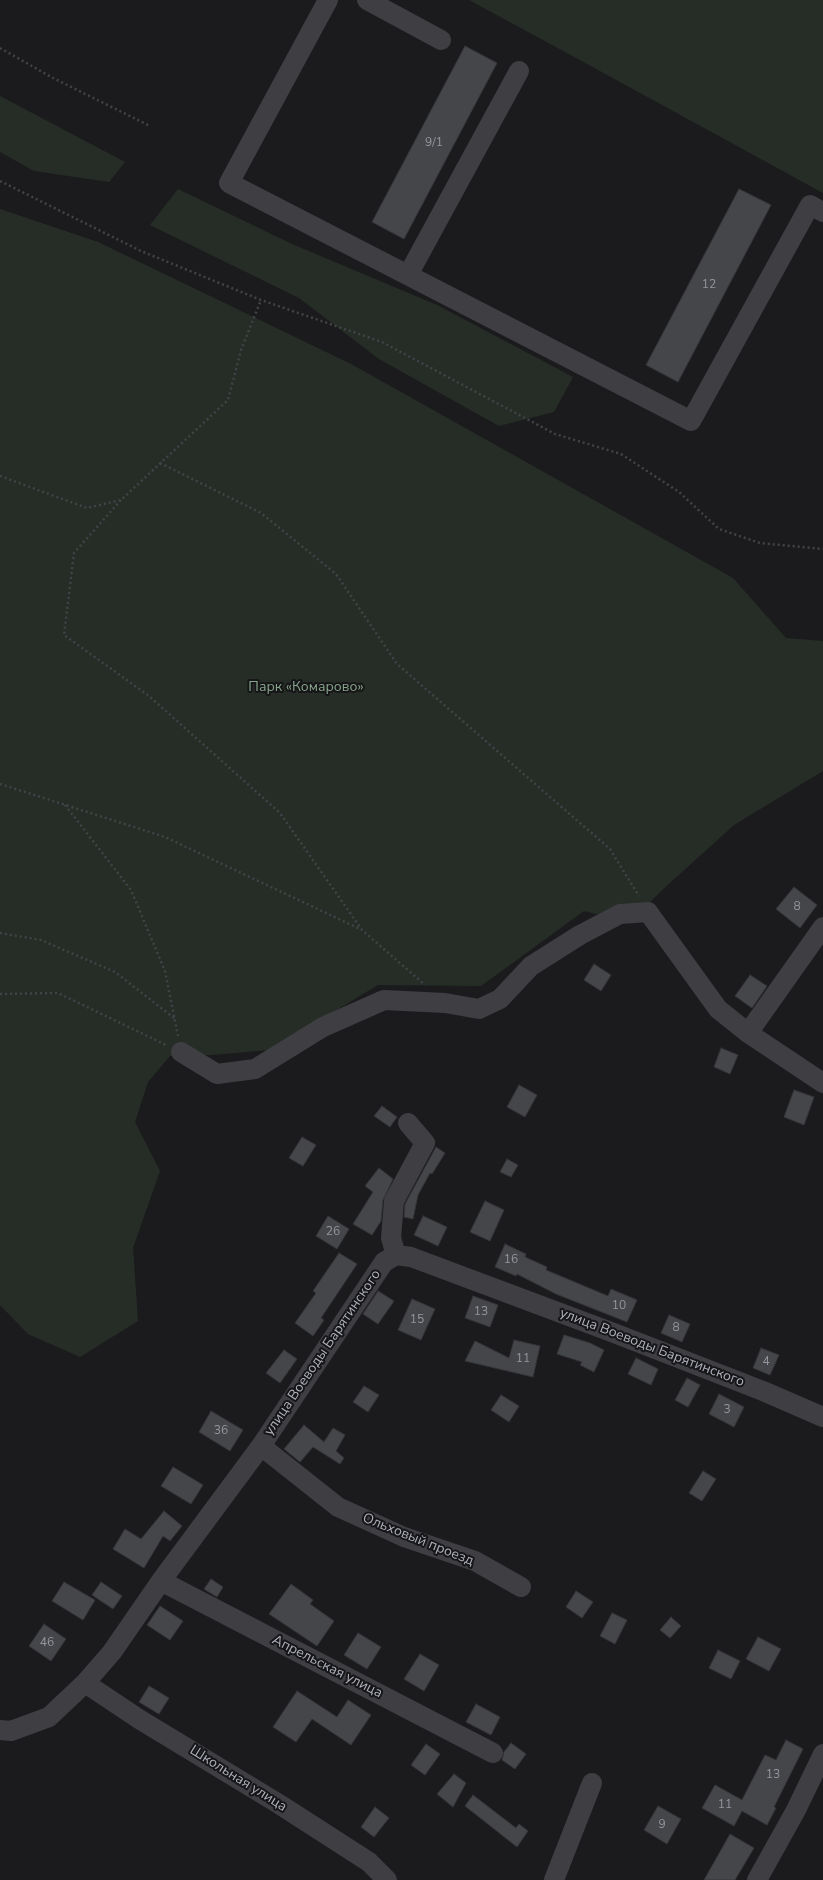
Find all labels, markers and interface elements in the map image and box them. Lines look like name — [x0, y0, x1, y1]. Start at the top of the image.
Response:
house number: 9/1 — [425, 136, 443, 150]
house number: 12 — [702, 278, 716, 292]
park label: Парк «Комарово» — [248, 680, 364, 696]
house number: 8 — [793, 900, 801, 914]
house number: 26 — [326, 1225, 340, 1239]
house number: 16 — [504, 1253, 518, 1267]
street label: улица Воеводы Барятинского — [261, 1267, 385, 1439]
house number: 10 — [612, 1299, 626, 1313]
house number: 13 — [474, 1305, 488, 1319]
street label: улица Воеводы Барятинского — [557, 1305, 747, 1391]
house number: 15 — [410, 1313, 424, 1327]
house number: 8 — [672, 1321, 680, 1335]
house number: 11 — [516, 1352, 530, 1366]
house number: 4 — [762, 1355, 770, 1369]
house number: 3 — [723, 1403, 731, 1417]
house number: 36 — [214, 1424, 228, 1438]
street label: Ольховый проезд — [360, 1510, 476, 1570]
street label: Апрельская улица — [269, 1632, 385, 1702]
house number: 46 — [40, 1636, 54, 1650]
street label: Школьная улица — [186, 1742, 290, 1816]
house number: 13 — [766, 1768, 780, 1782]
house number: 11 — [718, 1798, 732, 1812]
house number: 9 — [658, 1818, 666, 1832]

